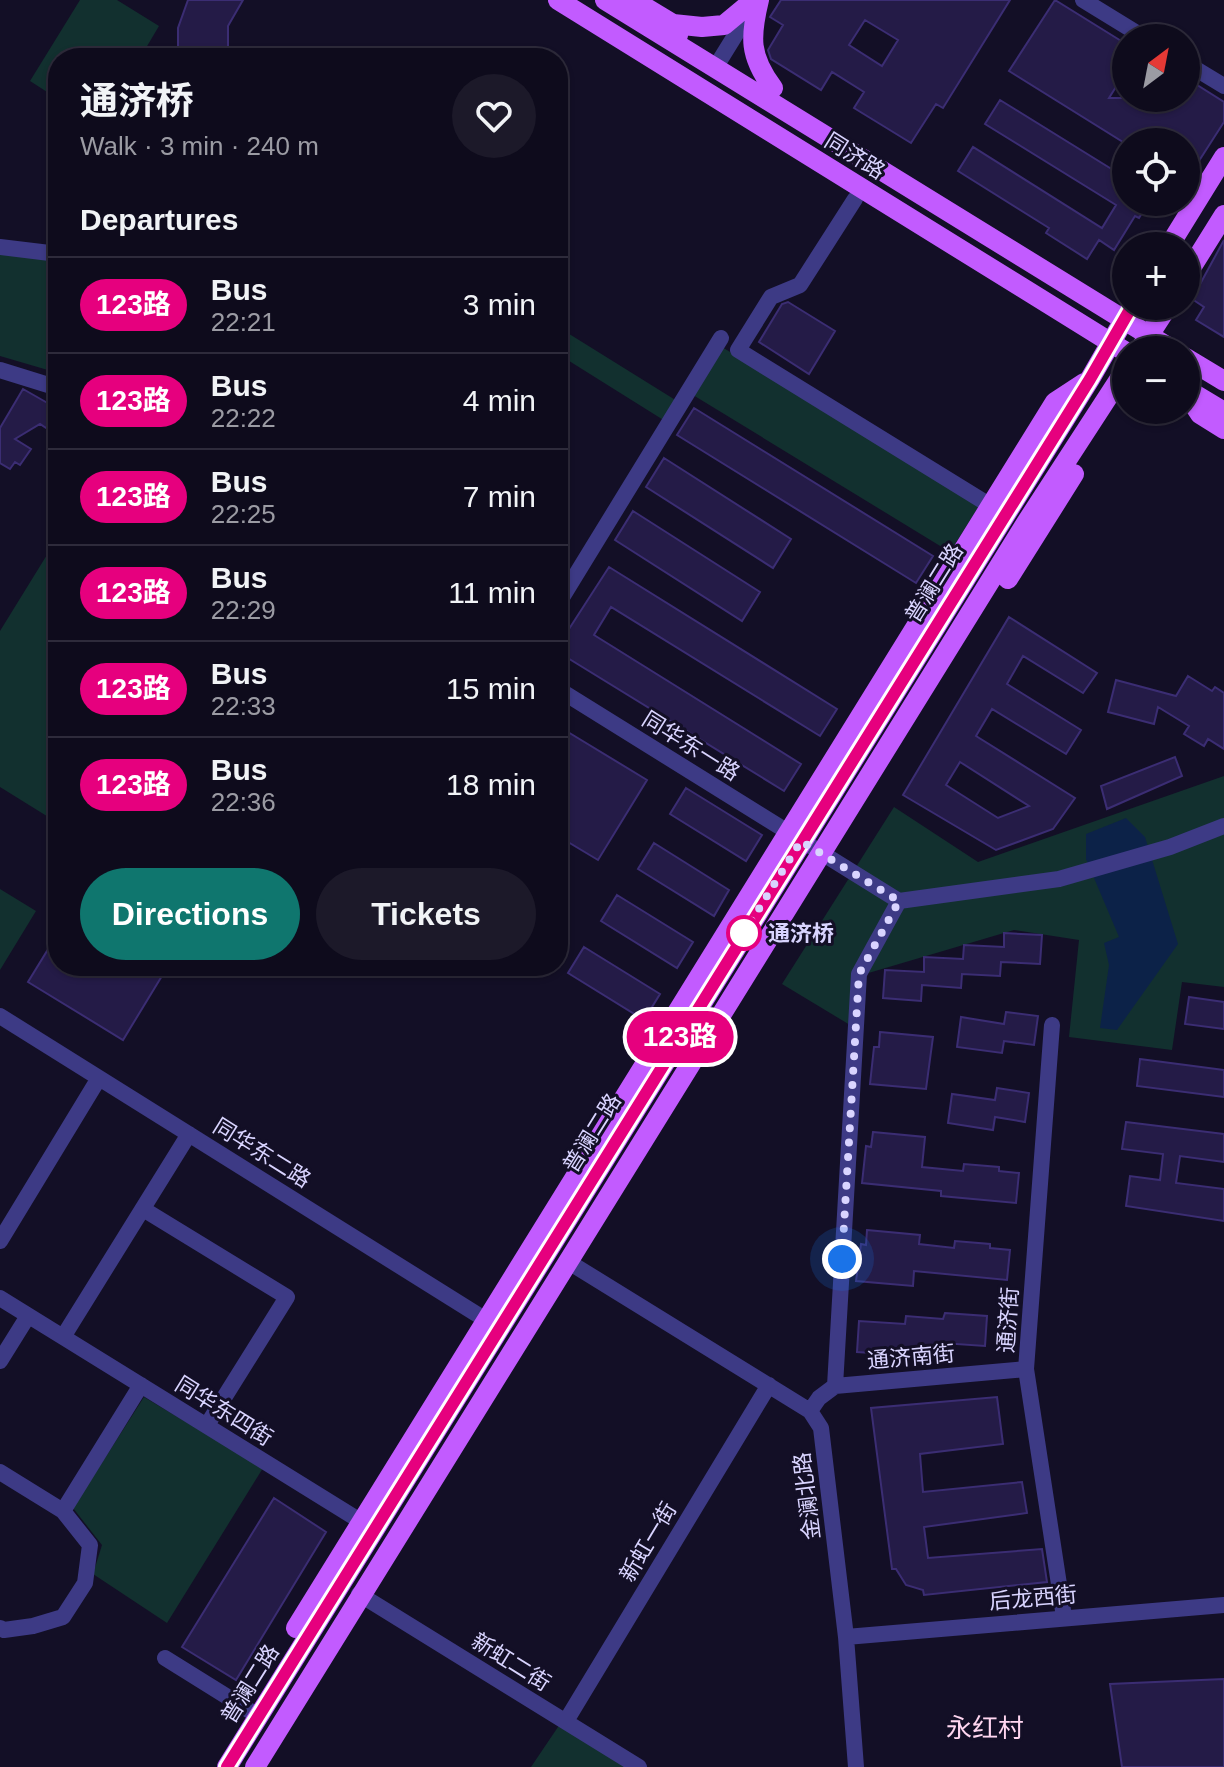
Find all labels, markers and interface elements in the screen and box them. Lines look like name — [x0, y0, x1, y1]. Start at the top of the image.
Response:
north arrow — [1112, 24, 1200, 112]
map controls — [1112, 24, 1200, 424]
button: heart — [452, 74, 536, 158]
text: 通济桥 — [80, 80, 194, 122]
street label: 同济路 — [820, 128, 890, 184]
button: locate — [1112, 128, 1200, 216]
text: Walk · 3 min · 240 m — [80, 131, 319, 161]
text: Departures — [80, 203, 238, 236]
button: + — [1112, 232, 1200, 320]
text: Bus — [211, 273, 267, 306]
text: 3 min — [463, 288, 536, 321]
text: 123路 — [96, 289, 171, 320]
text: 22:21 — [211, 307, 276, 337]
button: − — [1112, 336, 1200, 424]
text: Bus — [211, 369, 267, 402]
text: 4 min — [463, 384, 536, 417]
text: 123路 — [96, 385, 171, 416]
text: 22:22 — [211, 403, 276, 433]
text: Bus — [211, 465, 267, 498]
text: 7 min — [463, 480, 536, 513]
text: 123路 — [96, 481, 171, 512]
text: 22:25 — [211, 499, 276, 529]
street label: 普澜二路 — [900, 539, 968, 627]
text: Bus — [211, 561, 267, 594]
text: 11 min — [448, 576, 536, 609]
text: 123路 — [96, 577, 171, 608]
text: 22:29 — [211, 595, 276, 625]
text: Bus — [211, 657, 267, 690]
text: 15 min — [446, 672, 536, 705]
text: 123路 — [96, 673, 171, 704]
text: 22:33 — [211, 691, 276, 721]
street label: 同华东一路 — [638, 706, 744, 786]
text: Bus — [211, 753, 267, 786]
text: 18 min — [446, 768, 536, 801]
text: 123路 — [96, 769, 171, 800]
text: 22:36 — [211, 787, 276, 817]
button: Directions — [80, 868, 300, 960]
button: Tickets — [316, 868, 536, 960]
marker: 通济桥 — [727, 916, 761, 950]
place label: 通济桥 — [768, 921, 834, 946]
line badge: 123路 — [624, 1011, 736, 1063]
text: 123路 — [643, 1021, 717, 1052]
street label: 普澜二路 — [558, 1089, 626, 1177]
street label: 同华东二路 — [209, 1113, 315, 1193]
your location — [822, 1239, 862, 1279]
street label: 通济街 — [993, 1286, 1023, 1354]
street label: 通济南街 — [866, 1341, 956, 1373]
street label: 同华东四街 — [171, 1371, 277, 1451]
street label: 金澜北路 — [789, 1451, 825, 1541]
street label: 新虹一街 — [615, 1498, 681, 1586]
street label: 后龙西街 — [988, 1582, 1078, 1614]
street label: 新虹二街 — [467, 1628, 555, 1696]
street label: 普澜二路 — [216, 1640, 284, 1728]
district label: 永红村 — [946, 1713, 1024, 1743]

